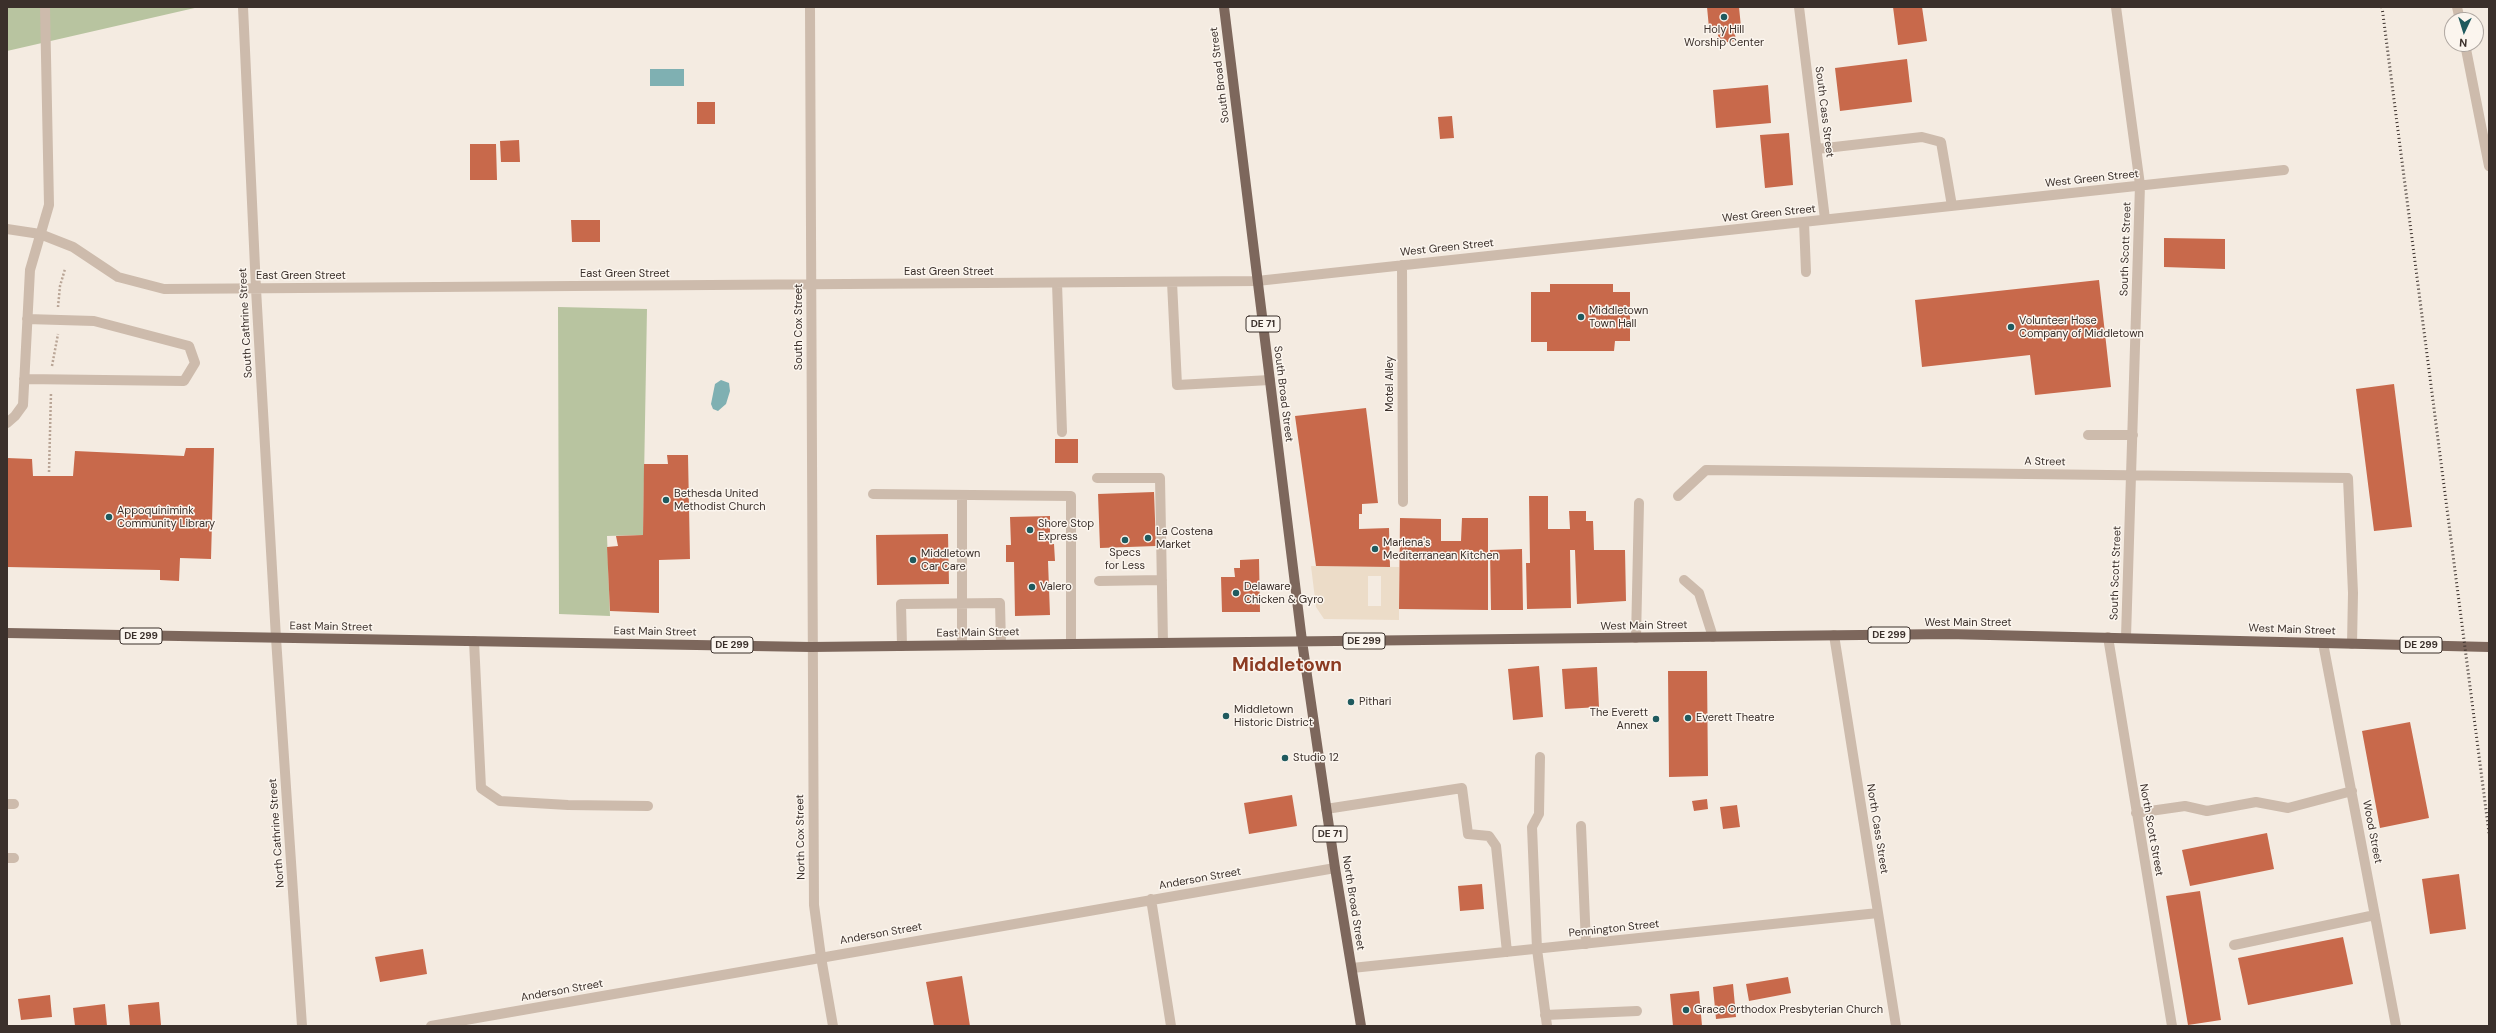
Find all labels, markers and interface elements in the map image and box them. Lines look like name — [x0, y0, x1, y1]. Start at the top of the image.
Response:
marker: Holy Hill Worship Center — [1719, 12, 1729, 22]
north arrow — [2444, 12, 2484, 52]
place label: Holy Hill Worship Center — [1684, 23, 1764, 49]
street label: South Broad Street — [1208, 26, 1232, 124]
text: N — [2459, 36, 2468, 50]
street label: South Cass Street — [1812, 66, 1836, 158]
street label: West Green Street — [2045, 168, 2139, 190]
street label: South Scott Street — [2118, 202, 2134, 296]
street label: West Green Street — [1722, 203, 1816, 225]
street label: West Green Street — [1400, 237, 1494, 259]
street label: East Green Street — [904, 265, 994, 279]
street label: South Cathrine Street — [237, 267, 255, 379]
street label: East Green Street — [580, 267, 670, 281]
street label: East Green Street — [256, 269, 346, 283]
street label: South Cox Street — [792, 284, 806, 370]
place label: Middletown Town Hall — [1589, 304, 1648, 330]
marker: Middletown Town Hall — [1576, 312, 1586, 322]
place label: Volunteer Hose Company of Middletown — [2019, 314, 2144, 340]
road number: DE 71 — [1246, 316, 1280, 332]
marker: Volunteer Hose Company of Middletown — [2006, 322, 2016, 332]
street label: South Broad Street — [1271, 345, 1295, 443]
street label: Motel Alley — [1383, 356, 1397, 412]
street label: A Street — [2024, 455, 2066, 469]
place label: Bethesda United Methodist Church — [674, 487, 766, 513]
marker: Bethesda United Methodist Church — [661, 495, 671, 505]
place label: Appoquinimink Community Library — [117, 504, 215, 530]
marker: Appoquinimink Community Library — [104, 512, 114, 522]
place label: Shore Stop Express — [1038, 517, 1094, 543]
marker: Shore Stop Express — [1025, 525, 1035, 535]
place label: La Costena Market — [1156, 525, 1213, 551]
street label: South Scott Street — [2108, 526, 2124, 620]
marker: La Costena Market — [1143, 533, 1153, 543]
marker: Specs for Less — [1120, 535, 1130, 545]
place label: Marlena's Mediterranean Kitchen — [1383, 536, 1499, 562]
marker: Marlena's Mediterranean Kitchen — [1370, 544, 1380, 554]
place label: Specs for Less — [1105, 546, 1145, 572]
place label: Middletown Car Care — [921, 547, 980, 573]
marker: Middletown Car Care — [908, 555, 918, 565]
place label: Valero — [1040, 580, 1072, 594]
place label: Delaware Chicken & Gyro — [1244, 580, 1324, 606]
marker: Valero — [1027, 582, 1037, 592]
marker: Delaware Chicken & Gyro — [1231, 588, 1241, 598]
street label: West Main Street — [1924, 616, 2012, 630]
street label: West Main Street — [1600, 619, 1688, 633]
street label: East Main Street — [289, 620, 373, 634]
street label: West Main Street — [2248, 622, 2336, 638]
street label: East Main Street — [613, 625, 697, 639]
street label: East Main Street — [936, 626, 1020, 640]
road number: DE 299 — [1868, 627, 1910, 643]
road number: DE 299 — [120, 628, 162, 644]
road number: DE 299 — [1343, 633, 1385, 649]
road number: DE 299 — [711, 637, 753, 653]
road number: DE 299 — [2400, 637, 2442, 653]
district label: Middletown — [1232, 655, 1342, 677]
place label: Pithari — [1359, 695, 1391, 709]
marker: Pithari — [1346, 697, 1356, 707]
place label: Middletown Historic District — [1234, 703, 1313, 729]
place label: The Everett Annex — [1590, 706, 1648, 732]
marker: Middletown Historic District — [1221, 711, 1231, 721]
place label: Everett Theatre — [1696, 711, 1774, 725]
marker: Everett Theatre — [1683, 713, 1693, 723]
marker: The Everett Annex — [1651, 714, 1661, 724]
place label: Studio 12 — [1293, 751, 1339, 765]
marker: Studio 12 — [1280, 753, 1290, 763]
street label: North Cathrine Street — [267, 778, 287, 888]
street label: North Cass Street — [1863, 783, 1891, 875]
street label: North Scott Street — [2136, 783, 2166, 877]
street label: North Cox Street — [794, 794, 808, 880]
street label: Wood Street — [2359, 799, 2385, 865]
road number: DE 71 — [1313, 826, 1347, 842]
street label: North Broad Street — [1339, 855, 1367, 951]
street label: Anderson Street — [1158, 865, 1242, 893]
street label: Pennington Street — [1568, 918, 1660, 940]
street label: Anderson Street — [839, 920, 923, 948]
street label: Anderson Street — [520, 977, 604, 1005]
place label: Grace Orthodox Presbyterian Church — [1694, 1003, 1883, 1017]
marker: Grace Orthodox Presbyterian Church — [1681, 1005, 1691, 1015]

